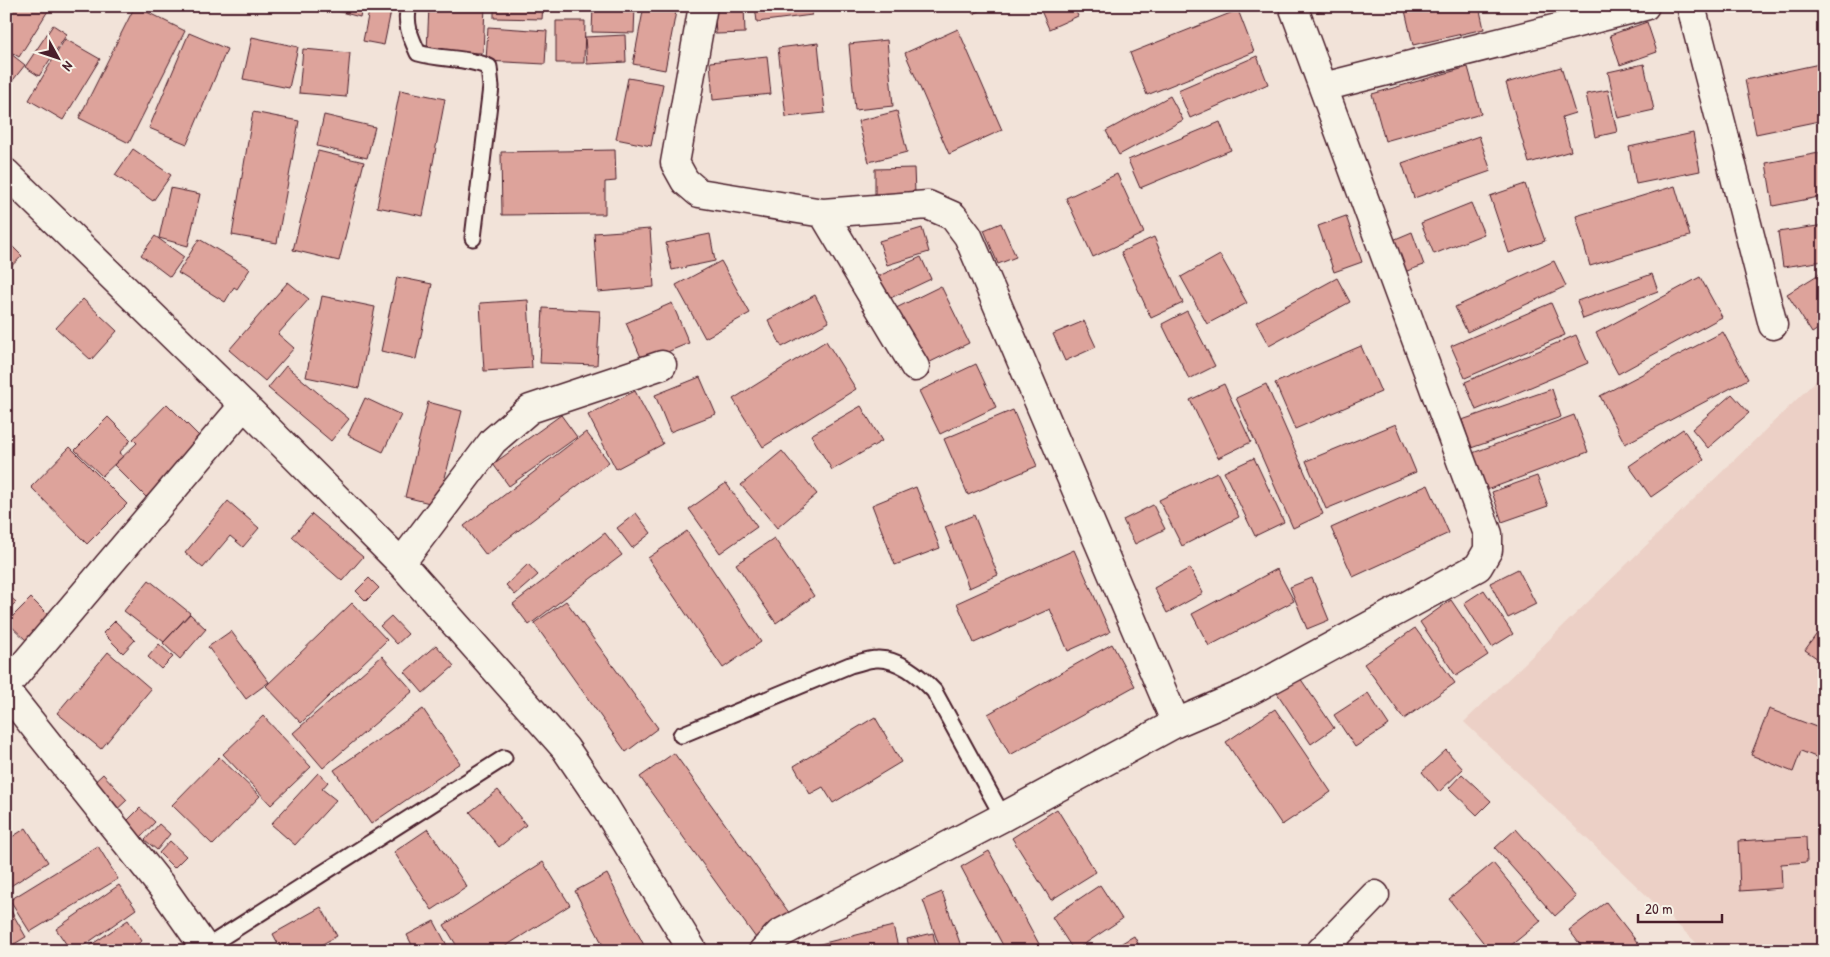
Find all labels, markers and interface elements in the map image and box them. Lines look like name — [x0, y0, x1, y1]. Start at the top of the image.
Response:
north arrow — [32, 32, 82, 82]
text: N — [58, 58, 78, 76]
scale bar — [1638, 892, 1721, 924]
text: 20 m — [1645, 898, 1672, 919]

